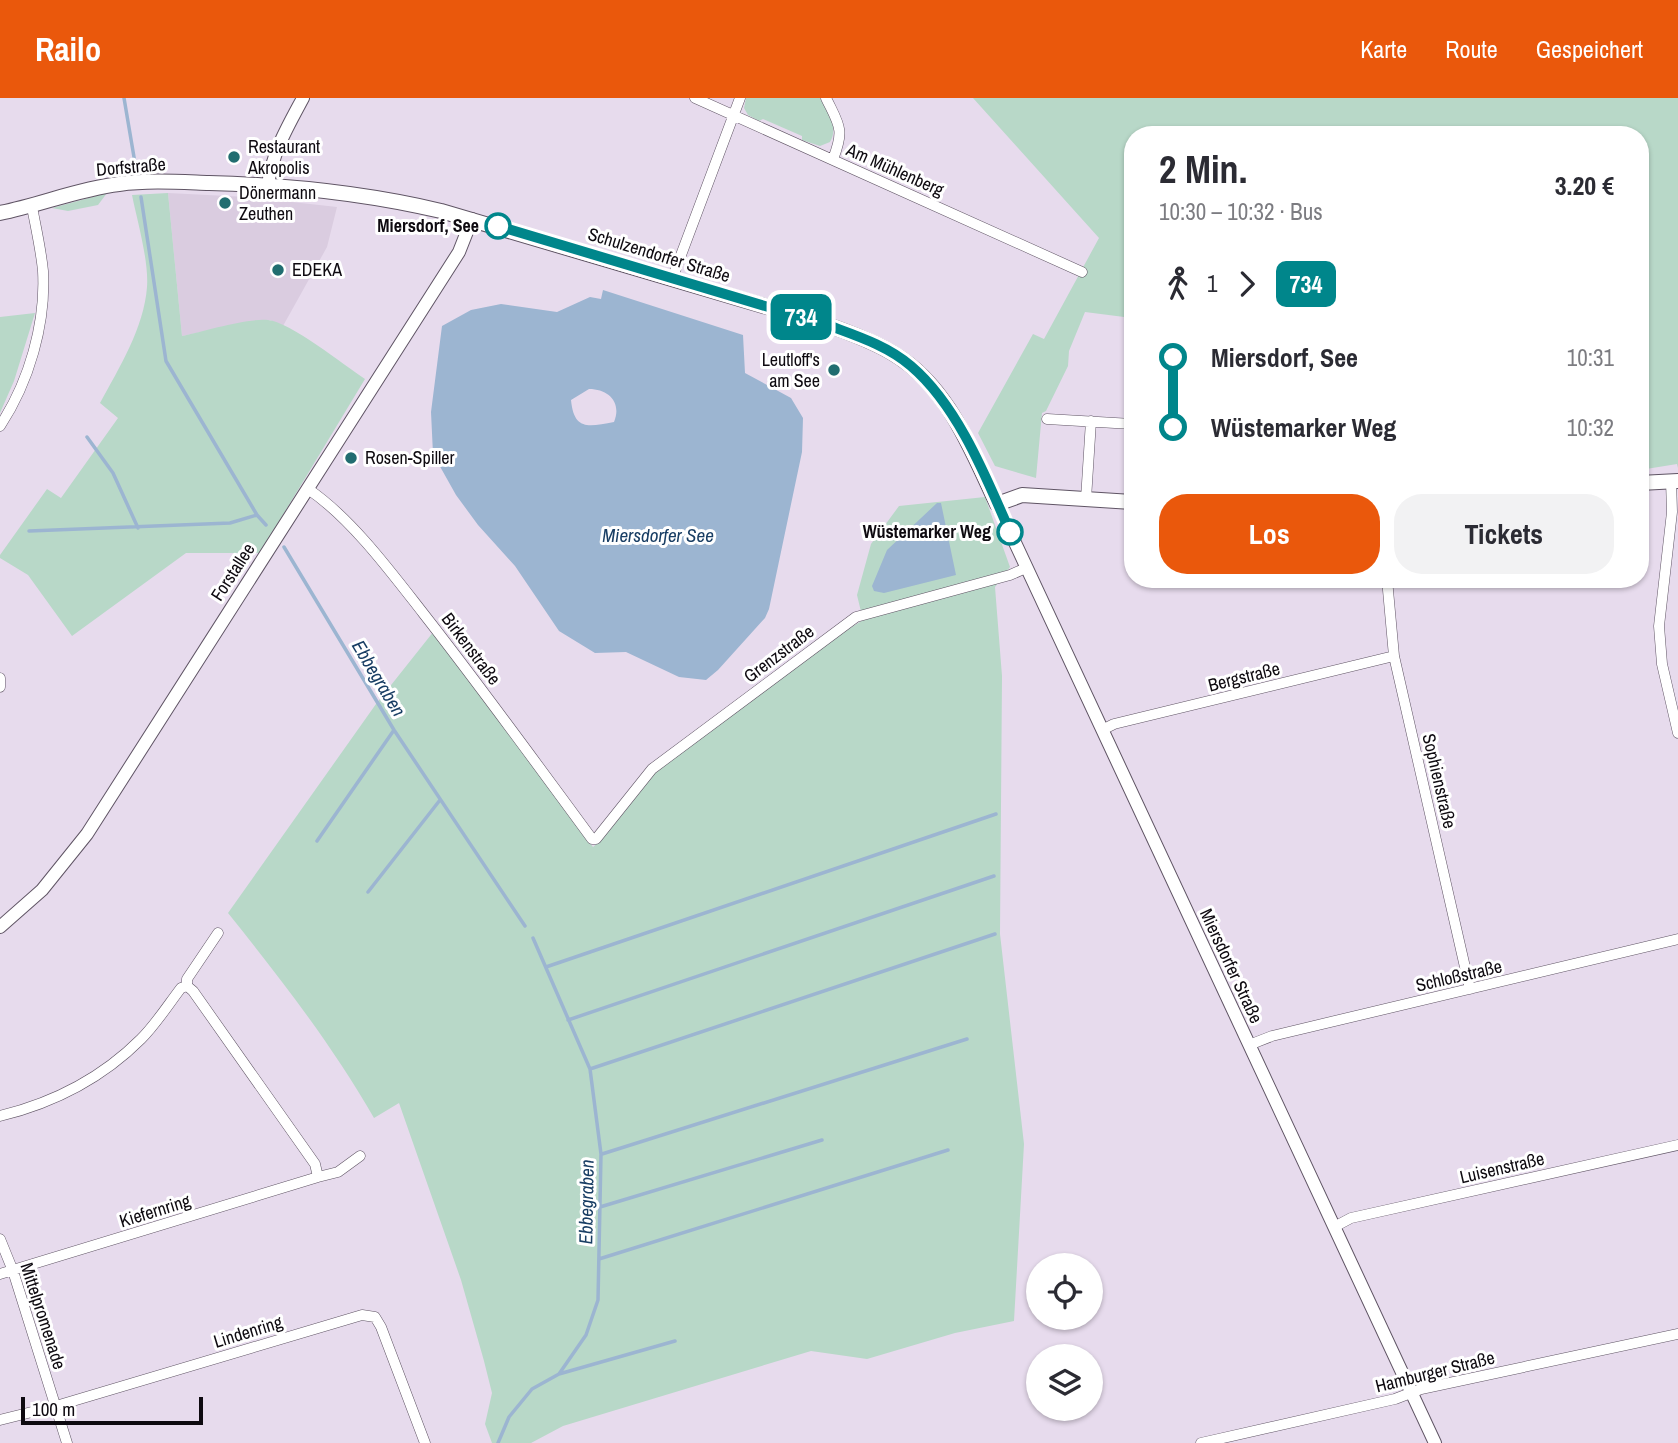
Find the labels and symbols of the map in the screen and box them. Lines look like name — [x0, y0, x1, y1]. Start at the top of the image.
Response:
place label: Restaurant Akropolis — [247, 134, 320, 180]
street label: Am Mühlenberg — [842, 137, 949, 202]
marker: Restaurant Akropolis — [226, 149, 242, 165]
street label: Dorfstraße — [95, 151, 167, 182]
place label: Dönermann Zeuthen — [239, 180, 316, 226]
marker: Dönermann Zeuthen — [217, 195, 233, 211]
place label: Miersdorf, See — [377, 213, 479, 238]
marker: Miersdorf, See — [485, 213, 511, 239]
street label: Schulzendorfer Straße — [585, 221, 733, 288]
place label: EDEKA — [292, 257, 342, 282]
marker: EDEKA — [270, 262, 286, 278]
line badge: 734 — [761, 294, 841, 340]
place label: Leutloff's am See — [762, 347, 820, 393]
marker: Leutloff's am See — [826, 362, 842, 378]
place label: Rosen-Spiller — [365, 445, 454, 470]
marker: Rosen-Spiller — [343, 450, 359, 466]
place label: Wüstemarker Weg — [863, 519, 991, 544]
marker: Wüstemarker Weg — [997, 519, 1023, 545]
water label: Miersdorfer See — [602, 522, 714, 548]
street label: Forstallee — [205, 538, 261, 605]
street label: Birkenstraße — [436, 607, 507, 690]
street label: Grenzstraße — [738, 619, 819, 688]
water label: Ebbegraben — [346, 635, 412, 721]
street label: Bergstraße — [1205, 656, 1282, 697]
street label: Sophienstraße — [1416, 731, 1463, 831]
street label: Miersdorfer Straße — [1194, 904, 1269, 1027]
street label: Schloßstraße — [1413, 953, 1504, 998]
street label: Luisenstraße — [1457, 1146, 1547, 1189]
water label: Ebbegraben — [572, 1159, 600, 1245]
street label: Kiefernring — [116, 1188, 194, 1233]
street label: Mittelpromenade — [14, 1259, 72, 1372]
street label: Lindenring — [210, 1309, 286, 1354]
street label: Hamburger Straße — [1373, 1345, 1497, 1398]
scale bar — [21, 1394, 203, 1426]

